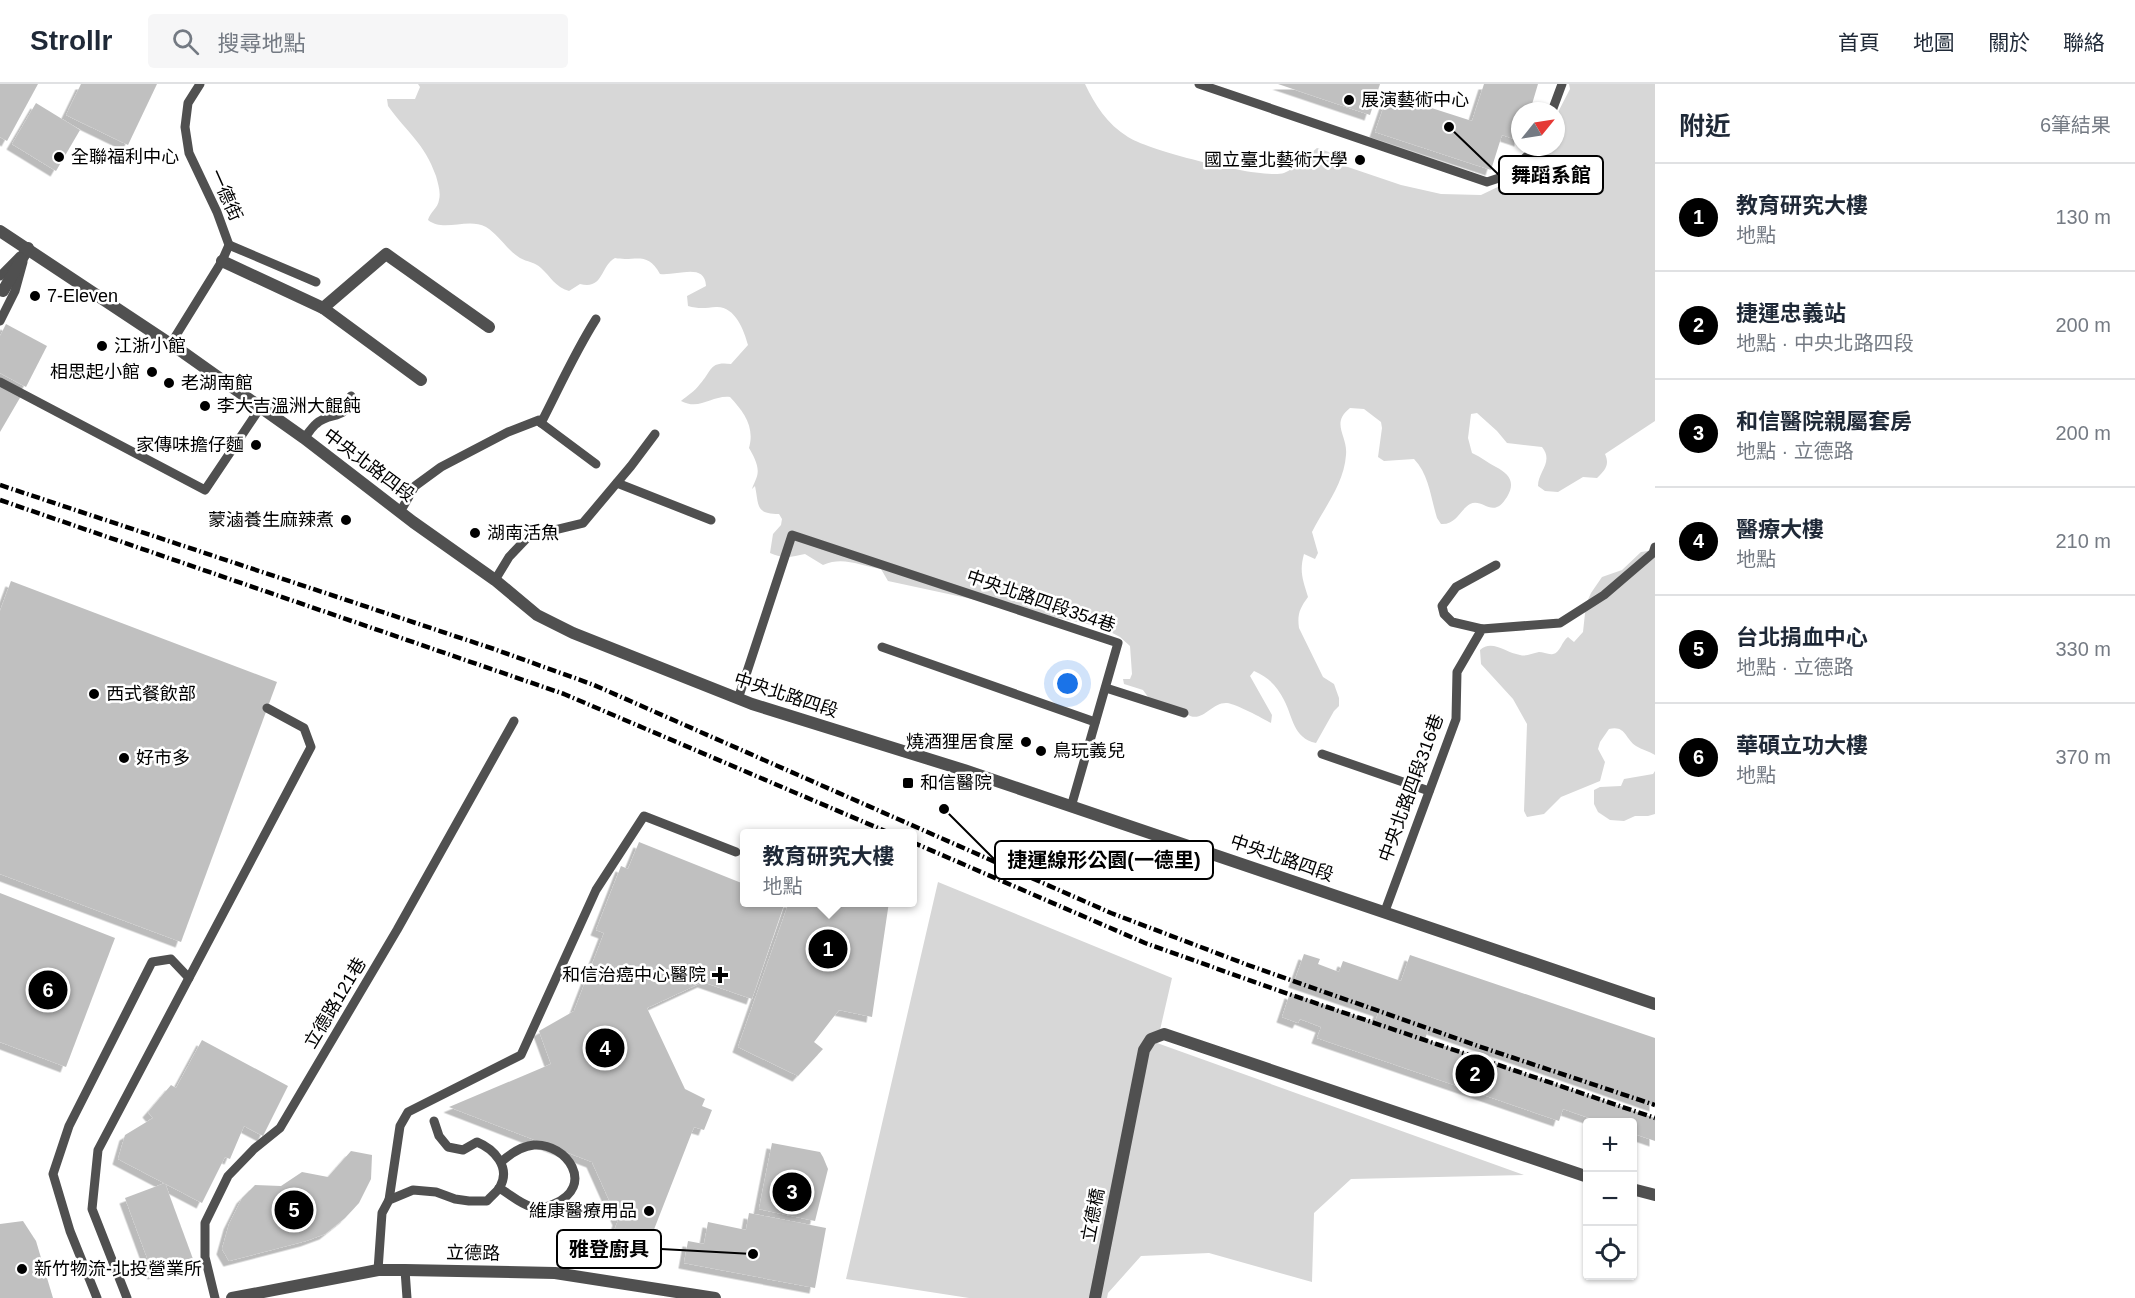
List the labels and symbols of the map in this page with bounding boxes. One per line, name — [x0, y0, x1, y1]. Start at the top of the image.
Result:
place label: 展演藝術中心 — [1361, 90, 1469, 110]
marker: 展演藝術中心 — [1342, 93, 1356, 107]
north arrow — [1511, 102, 1565, 156]
place label: 全聯福利中心 — [71, 147, 179, 167]
marker: 全聯福利中心 — [52, 150, 66, 164]
place label: 國立臺北藝術大學 — [1204, 150, 1348, 170]
marker: 國立臺北藝術大學 — [1353, 153, 1367, 167]
callout: 舞蹈系館 — [1499, 156, 1603, 194]
text: 舞蹈系館 — [1511, 164, 1591, 186]
street label: 一德街 — [206, 166, 246, 224]
place label: 7-Eleven — [47, 286, 118, 306]
marker: 7-Eleven — [28, 289, 42, 303]
place label: 江浙小館 — [114, 336, 186, 356]
marker: 江浙小館 — [95, 339, 109, 353]
place label: 相思起小館 — [50, 362, 140, 382]
marker: 相思起小館 — [145, 365, 159, 379]
place label: 老湖南館 — [181, 373, 253, 393]
marker: 老湖南館 — [162, 376, 176, 390]
place label: 李大吉溫洲大餛飩 — [217, 396, 361, 416]
marker: 李大吉溫洲大餛飩 — [198, 399, 212, 413]
street label: 中央北路四段 — [320, 425, 418, 505]
place label: 家傳味擔仔麵 — [136, 435, 244, 455]
marker: 家傳味擔仔麵 — [249, 438, 263, 452]
place label: 蒙滷養生麻辣煮 — [208, 510, 334, 530]
marker: 蒙滷養生麻辣煮 — [339, 513, 353, 527]
place label: 湖南活魚 — [487, 523, 559, 543]
marker: 湖南活魚 — [468, 526, 482, 540]
street label: 中央北路四段354巷 — [964, 566, 1118, 636]
street label: 中央北路四段 — [732, 669, 840, 721]
your location — [1053, 669, 1082, 698]
place label: 西式餐飲部 — [106, 684, 196, 704]
marker: 西式餐飲部 — [87, 687, 101, 701]
street label: 中央北路四段316巷 — [1375, 711, 1447, 865]
place label: 燒酒狸居食屋 — [906, 732, 1014, 752]
marker: 燒酒狸居食屋 — [1019, 735, 1033, 749]
place label: 鳥玩義兒 — [1053, 741, 1125, 761]
marker: 鳥玩義兒 — [1034, 744, 1048, 758]
place label: 好市多 — [136, 748, 190, 768]
marker: 好市多 — [117, 751, 131, 765]
place label: 和信醫院 — [920, 773, 992, 793]
marker: 和信醫院 — [901, 776, 915, 790]
street label: 中央北路四段 — [1228, 831, 1336, 885]
callout: 捷運線形公園(一德里) — [995, 841, 1213, 879]
text: 捷運線形公園(一德里) — [1007, 849, 1201, 871]
pin: 1 — [808, 926, 848, 972]
street label: 立德路121巷 — [300, 954, 370, 1052]
place label: 和信治癌中心醫院 — [562, 965, 706, 985]
marker: 和信治癌中心醫院 — [711, 966, 729, 984]
pin: 6 — [28, 968, 68, 1012]
pin: 4 — [586, 1026, 624, 1070]
pin: 2 — [1456, 1052, 1494, 1096]
pin: 3 — [772, 1170, 812, 1214]
street label: 立德橋 — [1078, 1187, 1108, 1243]
pin: 5 — [274, 1188, 314, 1232]
place label: 維康醫療用品 — [529, 1201, 637, 1221]
marker: 維康醫療用品 — [642, 1204, 656, 1218]
callout: 雅登廚具 — [557, 1230, 661, 1268]
text: 雅登廚具 — [569, 1238, 649, 1260]
street label: 立德路 — [446, 1243, 500, 1263]
place label: 新竹物流-北投營業所 — [34, 1259, 202, 1279]
marker: 新竹物流-北投營業所 — [15, 1262, 29, 1276]

